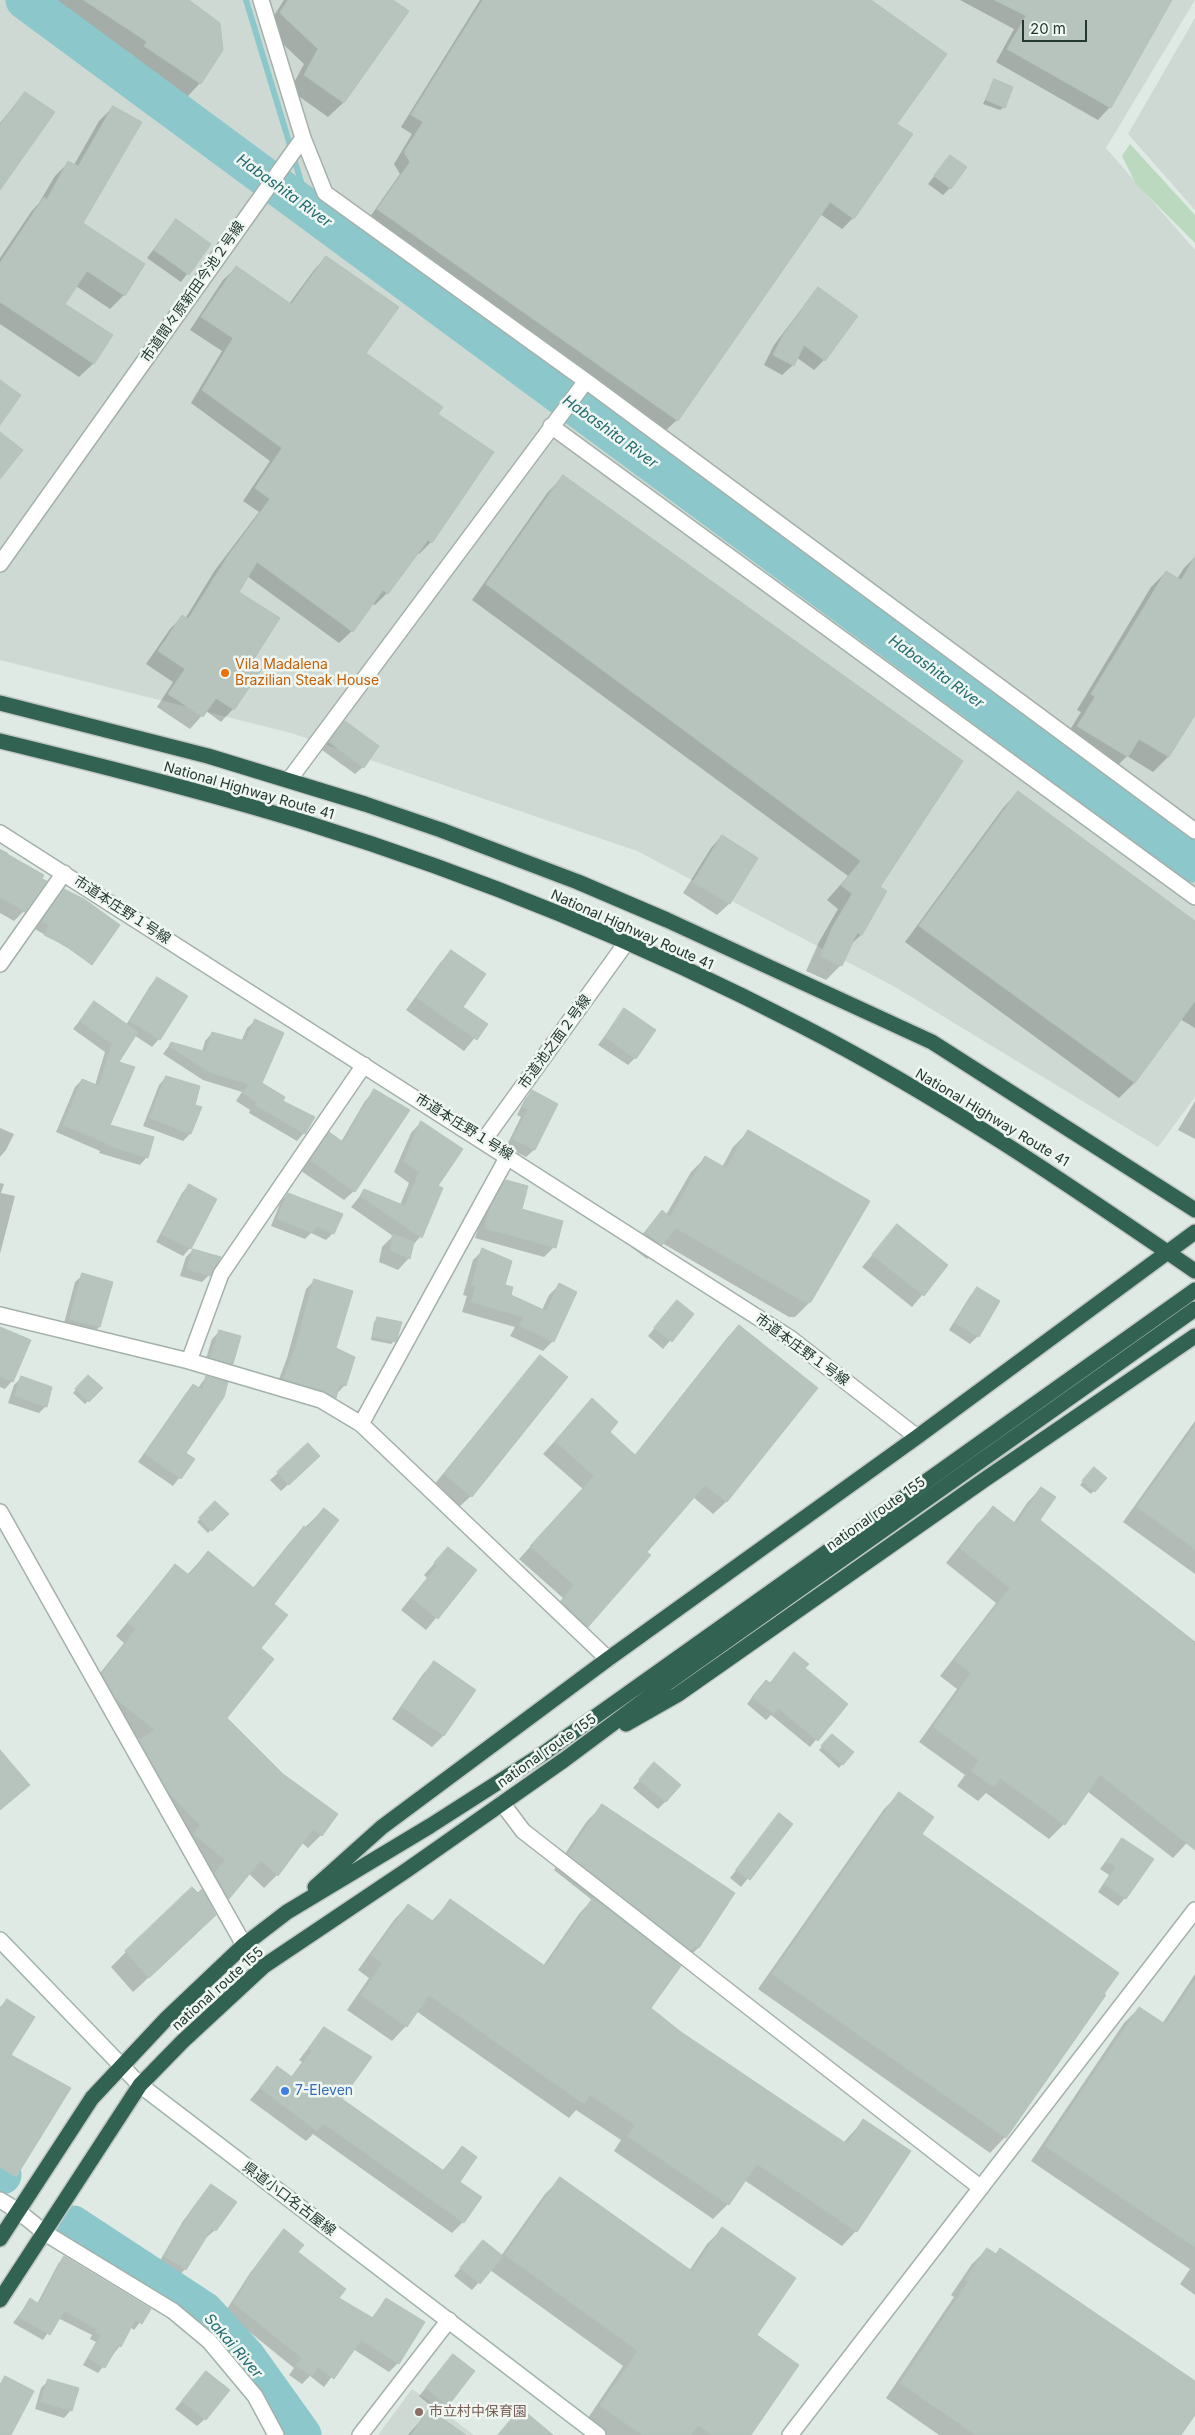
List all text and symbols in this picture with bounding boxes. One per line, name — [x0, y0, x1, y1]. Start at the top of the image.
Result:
scale bar — [1025, 10, 1090, 42]
text: 20 m — [1030, 19, 1066, 38]
water label: Habashita River — [233, 150, 335, 232]
street label: 市道間々原新田今池２号線 — [138, 218, 248, 366]
water label: Habashita River — [559, 391, 661, 473]
water label: Habashita River — [885, 631, 987, 713]
place label: Vila Madalena Brazilian Steak House — [235, 657, 379, 690]
marker: Vila Madalena Brazilian Steak House — [219, 667, 231, 679]
street label: National Highway Route 41 — [162, 759, 336, 823]
street label: 市道本庄野１号線 — [70, 872, 174, 948]
street label: National Highway Route 41 — [548, 886, 716, 974]
street label: 市道池之面２号線 — [515, 992, 595, 1092]
street label: National Highway Route 41 — [912, 1065, 1072, 1171]
street label: 市道本庄野１号線 — [412, 1090, 516, 1164]
street label: 市道本庄野１号線 — [752, 1310, 852, 1390]
street label: national route 155 — [823, 1474, 929, 1554]
street label: national route 155 — [494, 1711, 600, 1791]
street label: national route 155 — [169, 1944, 267, 2034]
place label: 7-Eleven — [295, 2083, 353, 2099]
marker: 7-Eleven — [279, 2085, 291, 2097]
street label: 県道小口名古屋線 — [239, 2159, 339, 2239]
water label: Sakai River — [200, 2310, 266, 2382]
place label: 市立村中保育園 — [429, 2404, 527, 2420]
marker: 市立村中保育園 — [413, 2406, 425, 2418]

